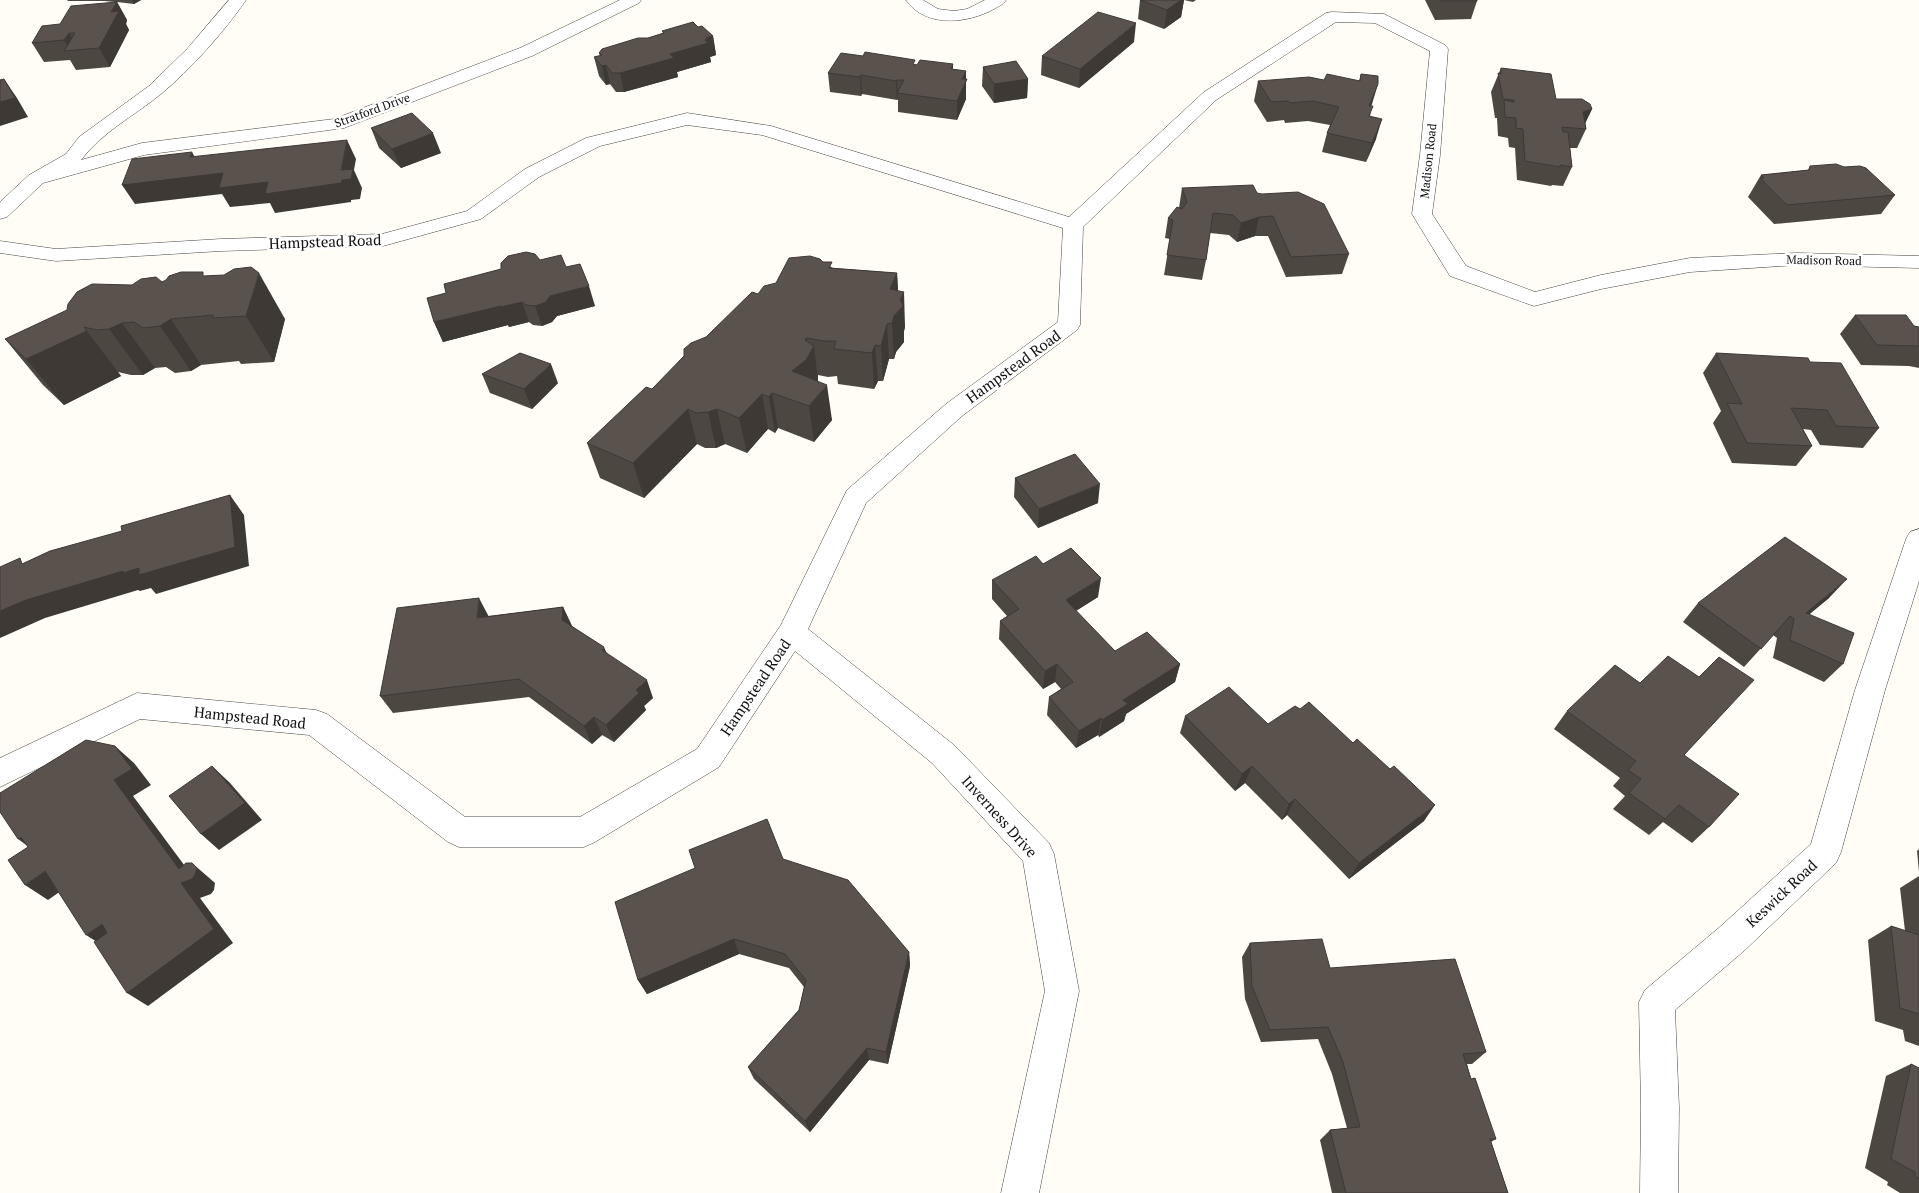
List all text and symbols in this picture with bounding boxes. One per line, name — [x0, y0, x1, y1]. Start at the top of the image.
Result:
street label: Stratford Drive — [332, 89, 412, 131]
street label: Madison Road — [1417, 122, 1439, 199]
street label: Hampstead Road — [268, 229, 382, 253]
street label: Madison Road — [1786, 252, 1862, 268]
street label: Hampstead Road — [962, 325, 1064, 407]
street label: Hampstead Road — [715, 635, 795, 739]
street label: Hampstead Road — [193, 701, 307, 733]
street label: Inverness Drive — [958, 771, 1042, 861]
street label: Keswick Road — [1741, 855, 1821, 931]

